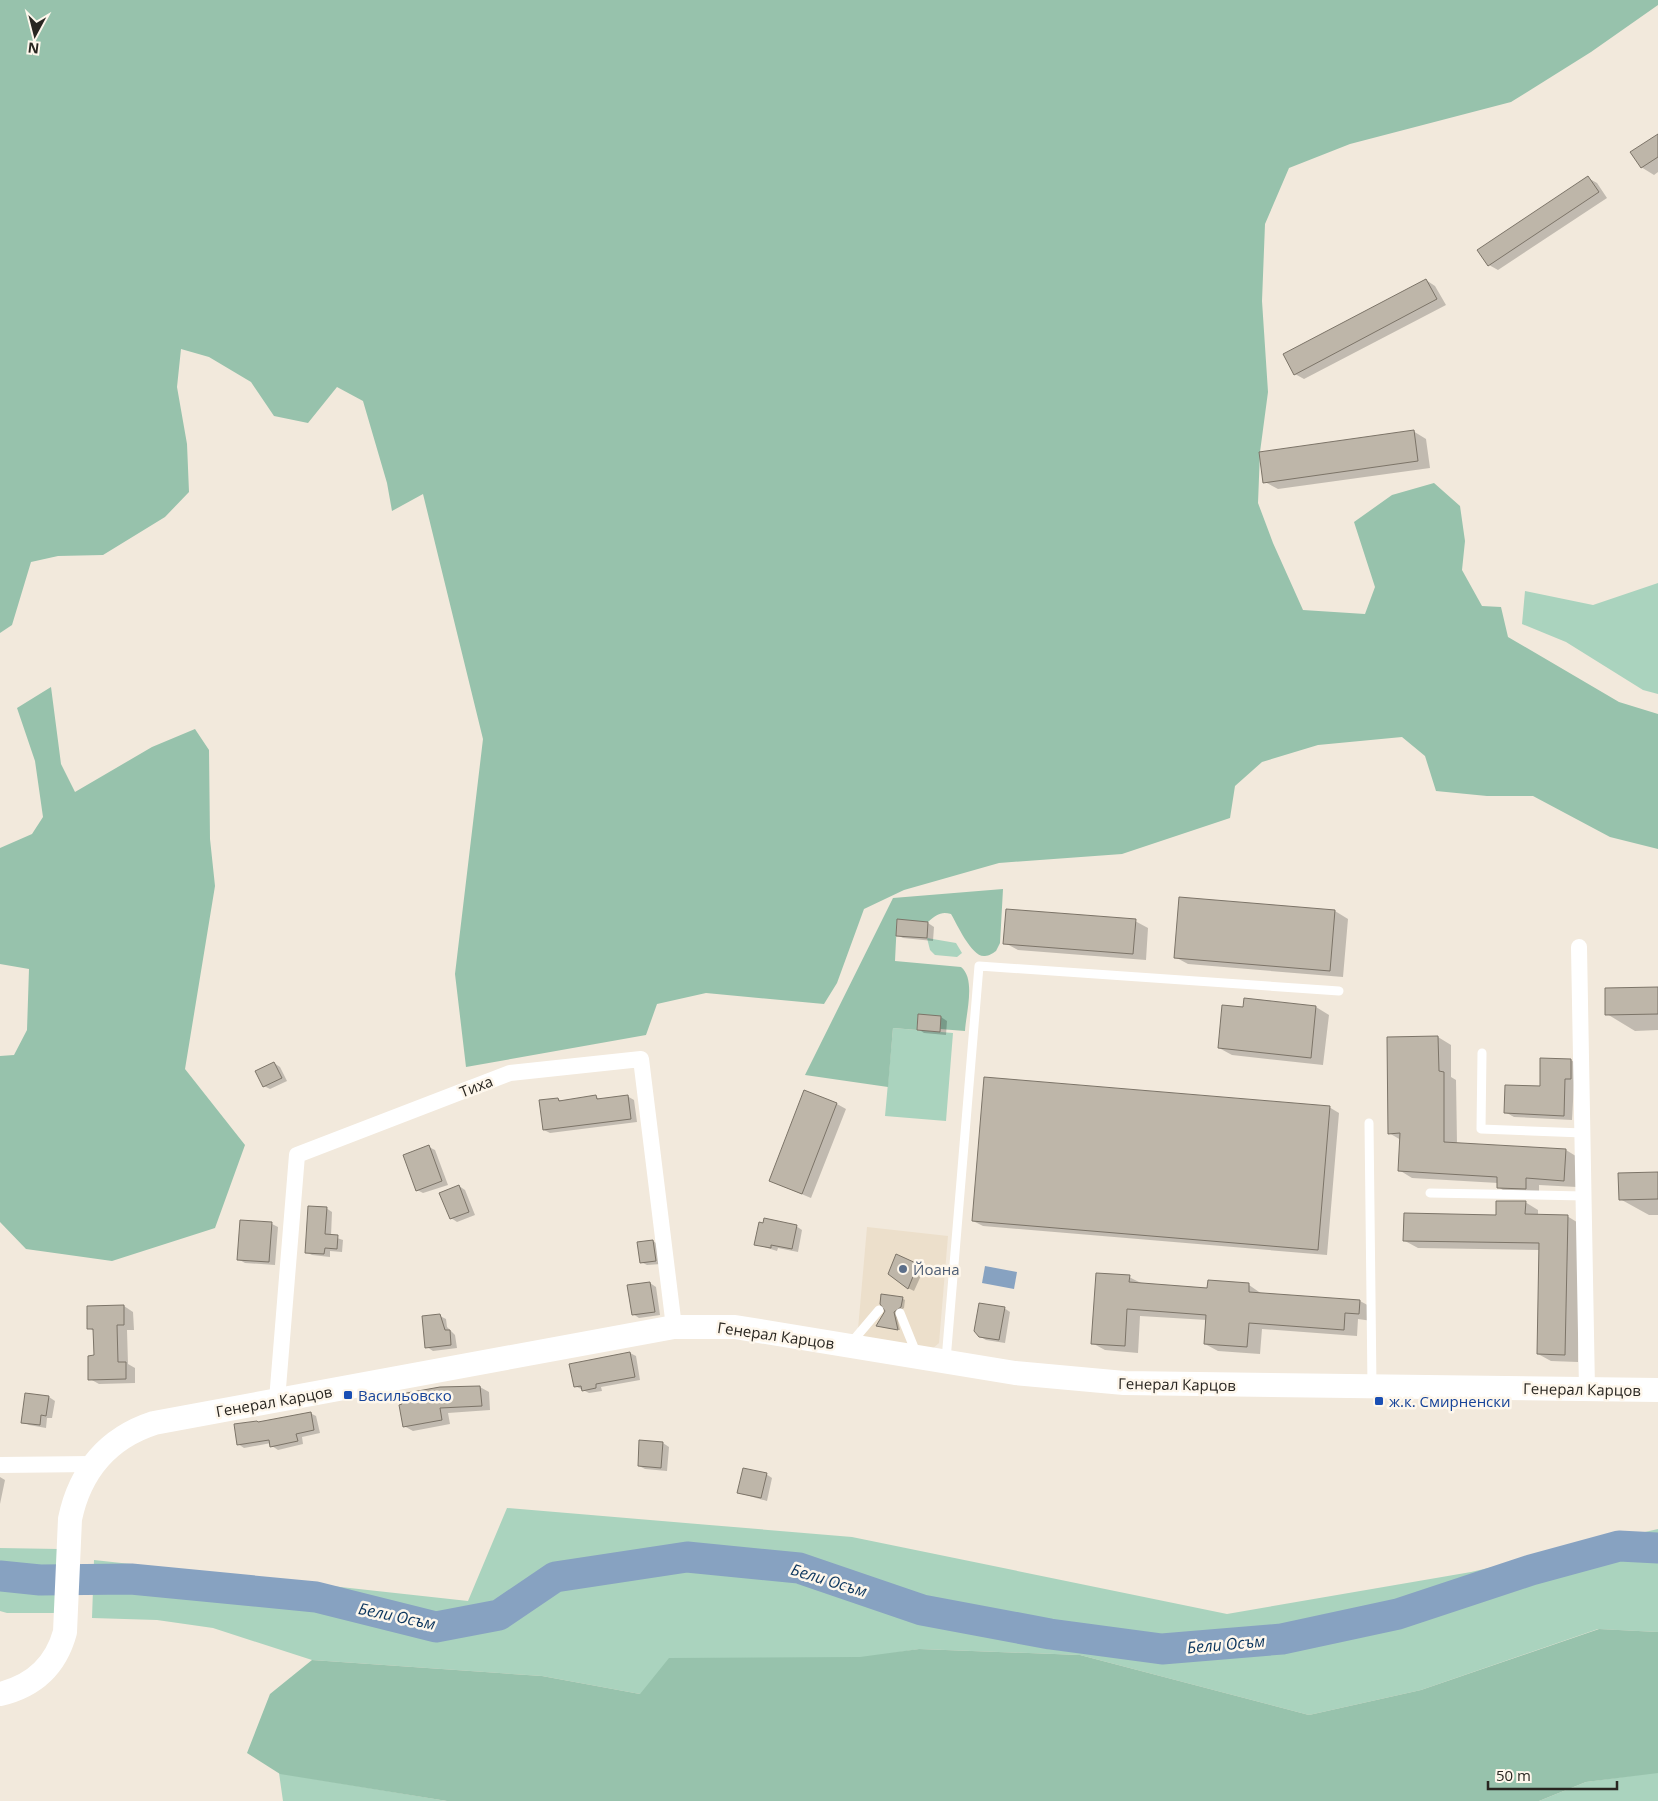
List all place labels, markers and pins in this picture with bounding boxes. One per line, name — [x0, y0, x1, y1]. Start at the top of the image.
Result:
place label: Йоана — [913, 1259, 960, 1279]
marker: Йоана — [897, 1263, 909, 1275]
place label: Васильовско — [358, 1385, 452, 1405]
marker: Васильовско — [342, 1389, 354, 1401]
place label: ж.к. Смирненски — [1389, 1391, 1511, 1411]
marker: ж.к. Смирненски — [1373, 1395, 1385, 1407]

